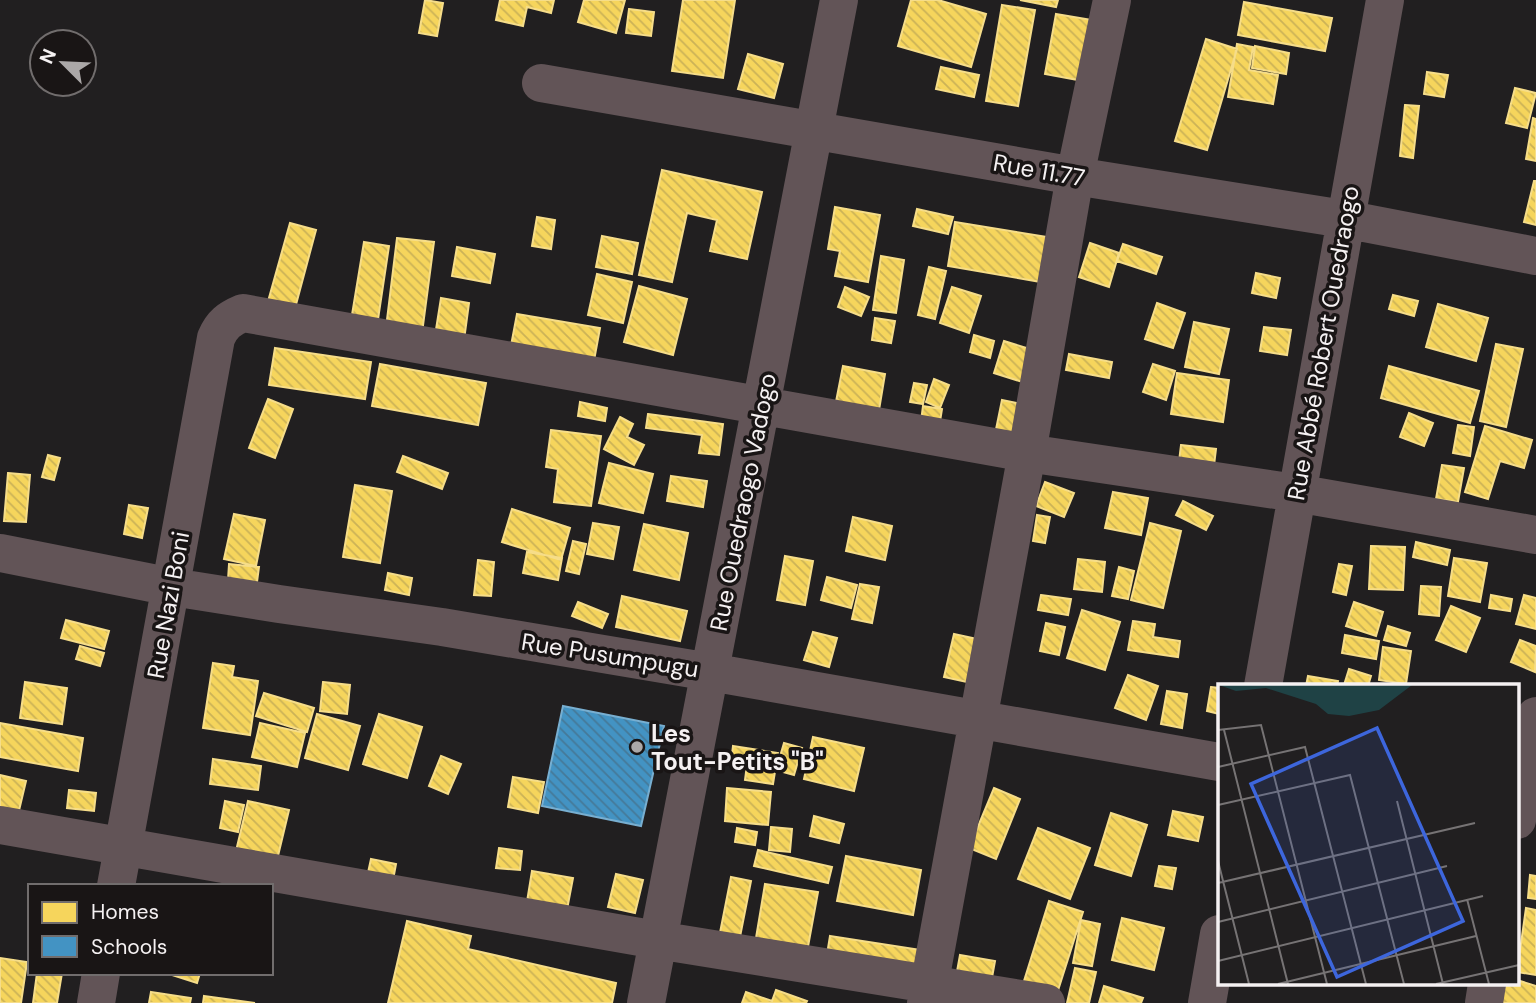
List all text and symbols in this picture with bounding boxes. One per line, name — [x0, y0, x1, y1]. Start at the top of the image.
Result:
north arrow — [28, 28, 98, 98]
text: N — [34, 45, 62, 68]
street label: Rue 11.77 — [991, 147, 1087, 193]
street label: Rue Abbé Robert Ouedraogo — [1280, 183, 1366, 503]
street label: Rue Ouedraogo Vadogo — [703, 370, 783, 634]
street label: Rue Nazi Boni — [140, 529, 196, 681]
street label: Rue Pusumpugu — [519, 626, 701, 684]
inset map — [1218, 684, 1518, 986]
place label: Les Tout-Petits "B" — [651, 718, 824, 777]
marker: Les Tout-Petits "B" — [629, 739, 645, 755]
legend — [28, 884, 273, 975]
text: Homes — [91, 898, 159, 926]
text: Schools — [91, 933, 167, 961]

